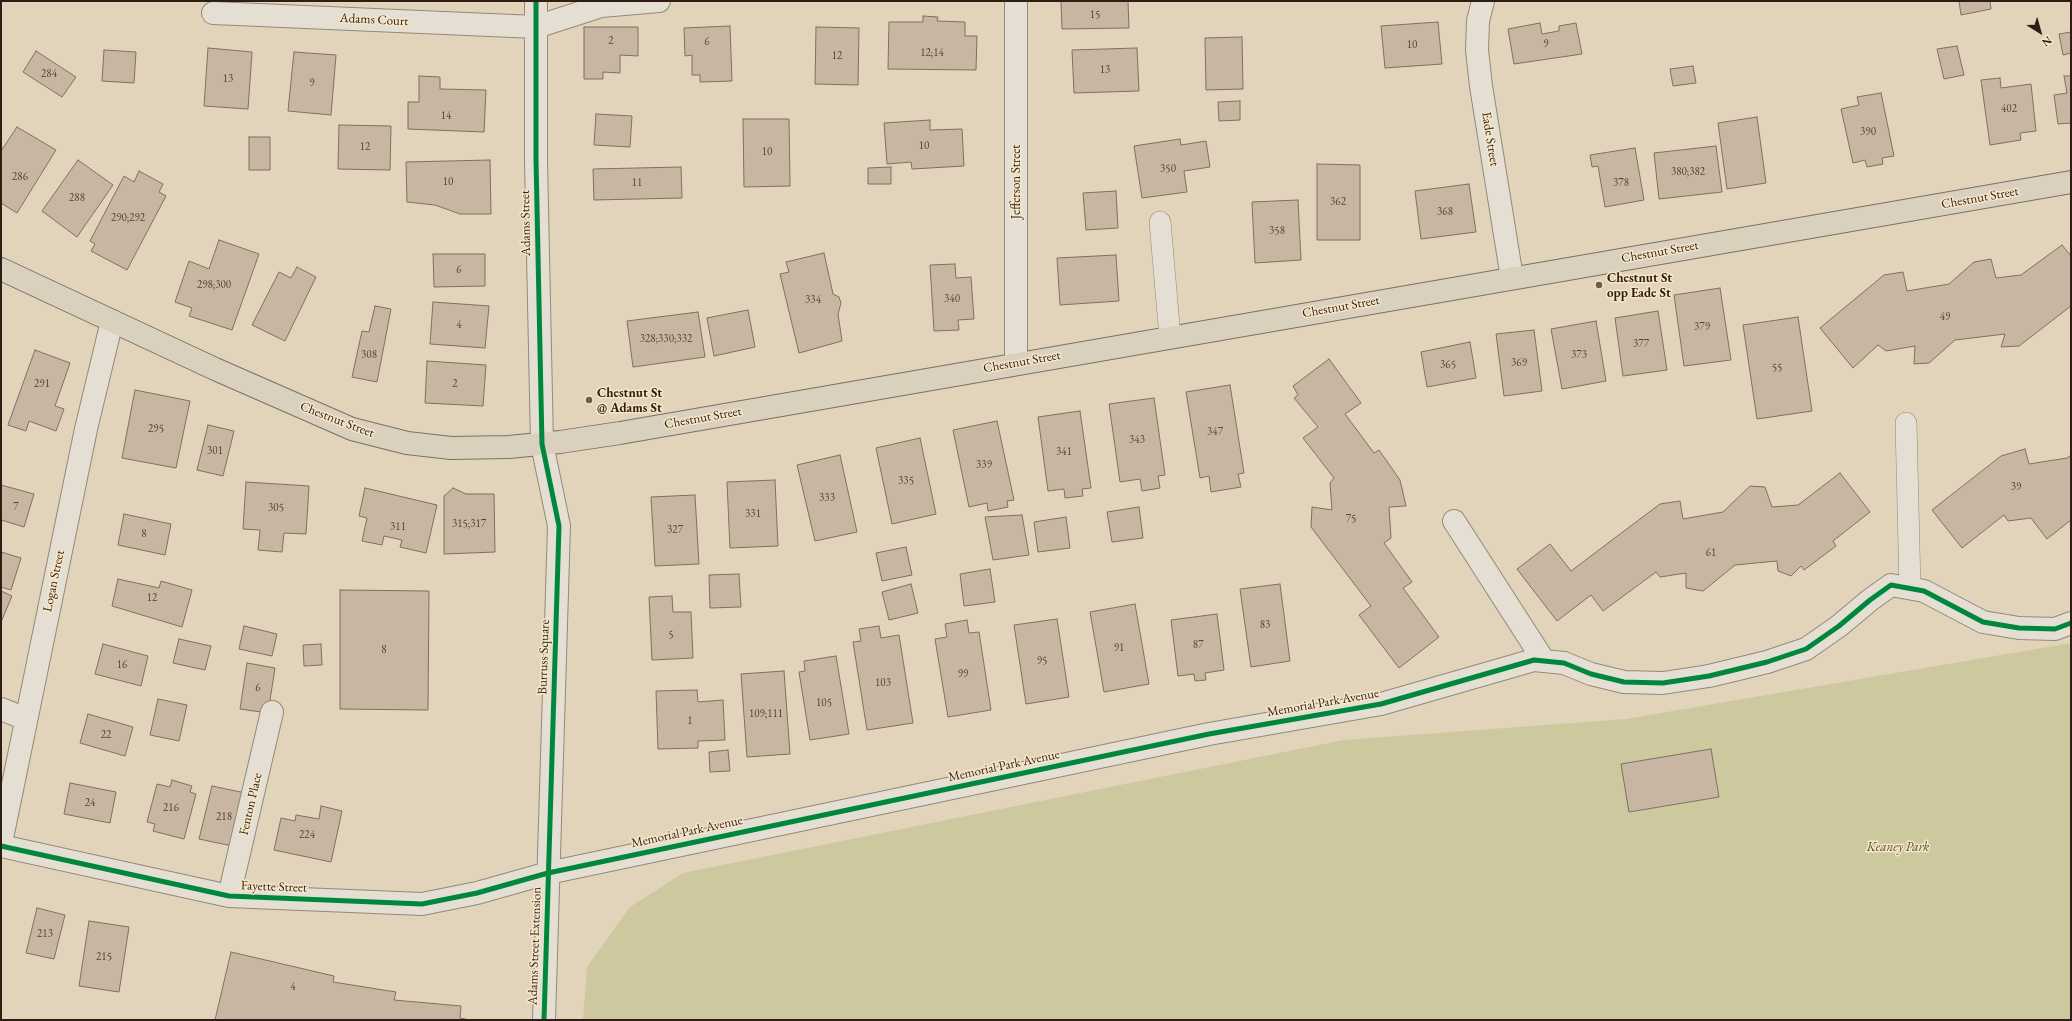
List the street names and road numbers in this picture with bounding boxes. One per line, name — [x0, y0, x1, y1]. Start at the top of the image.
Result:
street label: Adams Court — [339, 10, 409, 30]
street label: Eade Street — [1478, 111, 1502, 167]
street label: Jefferson Street — [1008, 145, 1024, 219]
street label: Chestnut Street — [1940, 184, 2020, 212]
street label: Adams Street — [518, 190, 534, 256]
street label: Chestnut Street — [1620, 238, 1700, 266]
street label: Chestnut Street — [1301, 293, 1381, 321]
street label: Chestnut Street — [982, 348, 1062, 376]
street label: Chestnut Street — [298, 399, 376, 441]
street label: Chestnut Street — [663, 404, 743, 432]
street label: Logan Street — [40, 549, 68, 613]
street label: Burruss Square — [535, 619, 553, 695]
street label: Memorial Park Avenue — [1266, 685, 1380, 721]
street label: Memorial Park Avenue — [947, 747, 1061, 785]
street label: Fenton Place — [236, 771, 266, 837]
street label: Memorial Park Avenue — [630, 813, 744, 851]
street label: Fayette Street — [241, 878, 307, 896]
street label: Adams Street Extension — [525, 887, 545, 1005]

